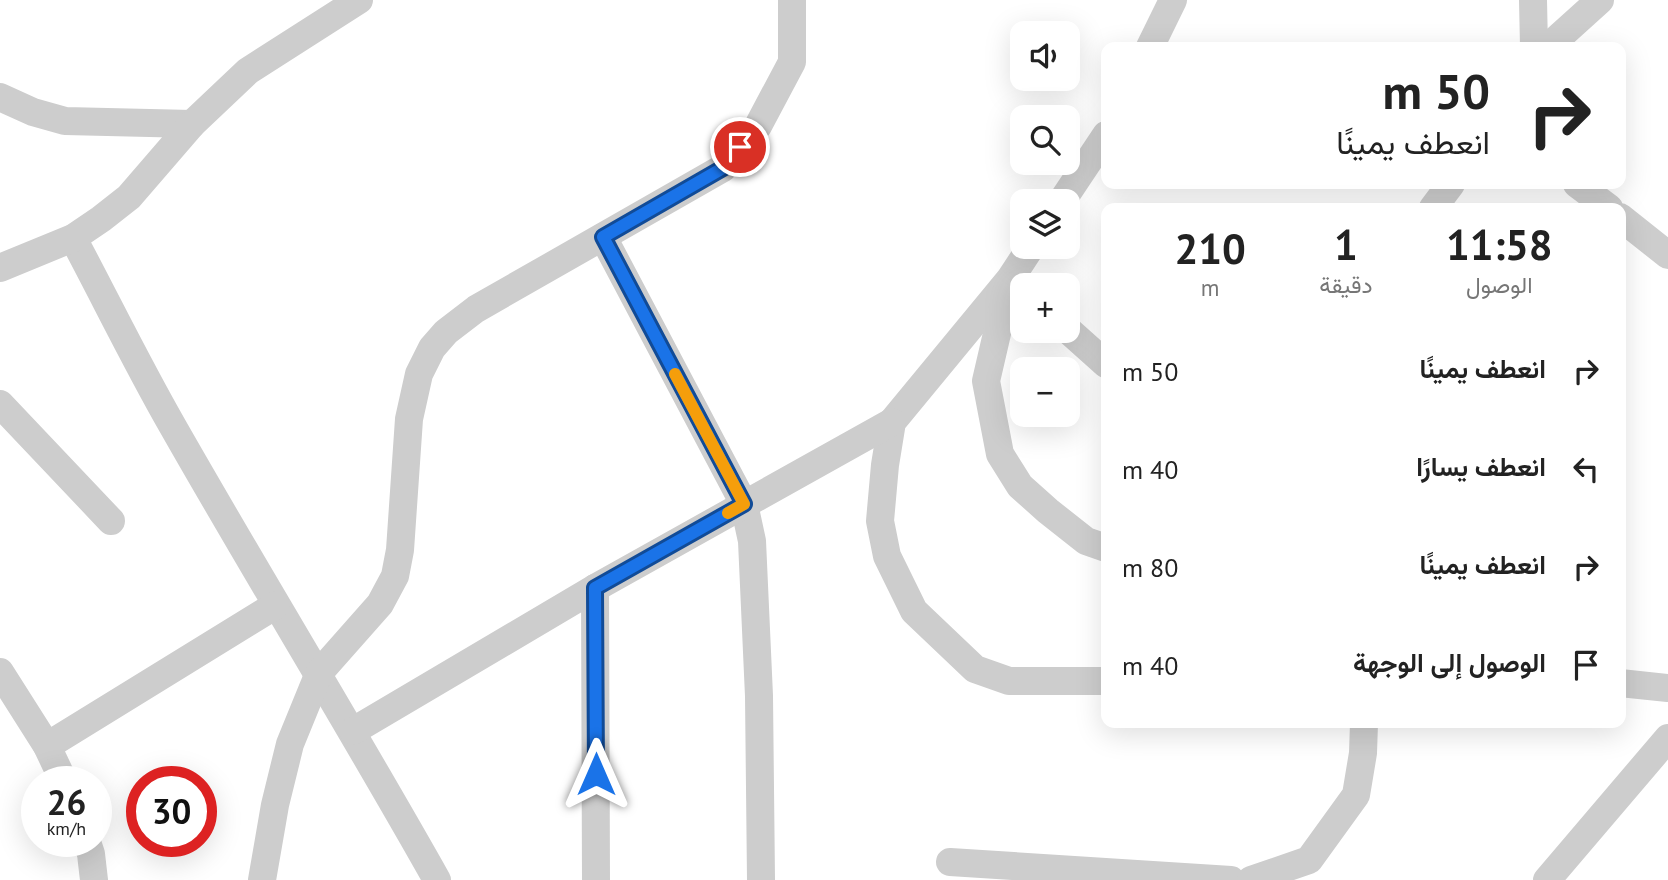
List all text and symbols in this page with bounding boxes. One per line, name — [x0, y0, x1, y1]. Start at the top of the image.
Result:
map controls — [1010, 21, 1080, 427]
button: sound — [1010, 21, 1080, 91]
text: 50 m — [1383, 59, 1490, 123]
icon: right — [1514, 70, 1605, 161]
button: search — [1010, 105, 1080, 175]
pin — [710, 117, 770, 177]
text: انعطف يمينًا — [1336, 121, 1490, 163]
icon: arrive — [721, 128, 759, 166]
button: layers — [1010, 189, 1080, 259]
text: 1 — [1334, 217, 1358, 272]
text: 11:58 — [1446, 217, 1553, 272]
text: 210 — [1174, 221, 1246, 276]
text: دقيقة — [1319, 270, 1373, 299]
text: الوصول — [1466, 270, 1532, 299]
button: + — [1010, 273, 1080, 343]
text: m — [1201, 273, 1220, 302]
text: انعطف يمينًا — [1420, 352, 1546, 385]
icon: right — [1567, 352, 1605, 390]
text: 50 m — [1122, 355, 1178, 388]
button: − — [1010, 357, 1080, 427]
text: انعطف يسارًا — [1416, 450, 1546, 483]
icon: left — [1567, 450, 1605, 488]
text: 40 m — [1122, 453, 1178, 486]
text: انعطف يمينًا — [1420, 548, 1546, 581]
icon: right — [1567, 548, 1605, 586]
text: 80 m — [1122, 551, 1178, 584]
text: الوصول إلى الوجهة — [1353, 646, 1546, 679]
icon: arrive — [1567, 646, 1605, 684]
text: 40 m — [1122, 649, 1178, 682]
position arrow — [559, 737, 633, 811]
speed limit sign: 30 — [126, 766, 217, 857]
text: 26 — [47, 779, 86, 825]
text: km/h — [47, 817, 86, 840]

